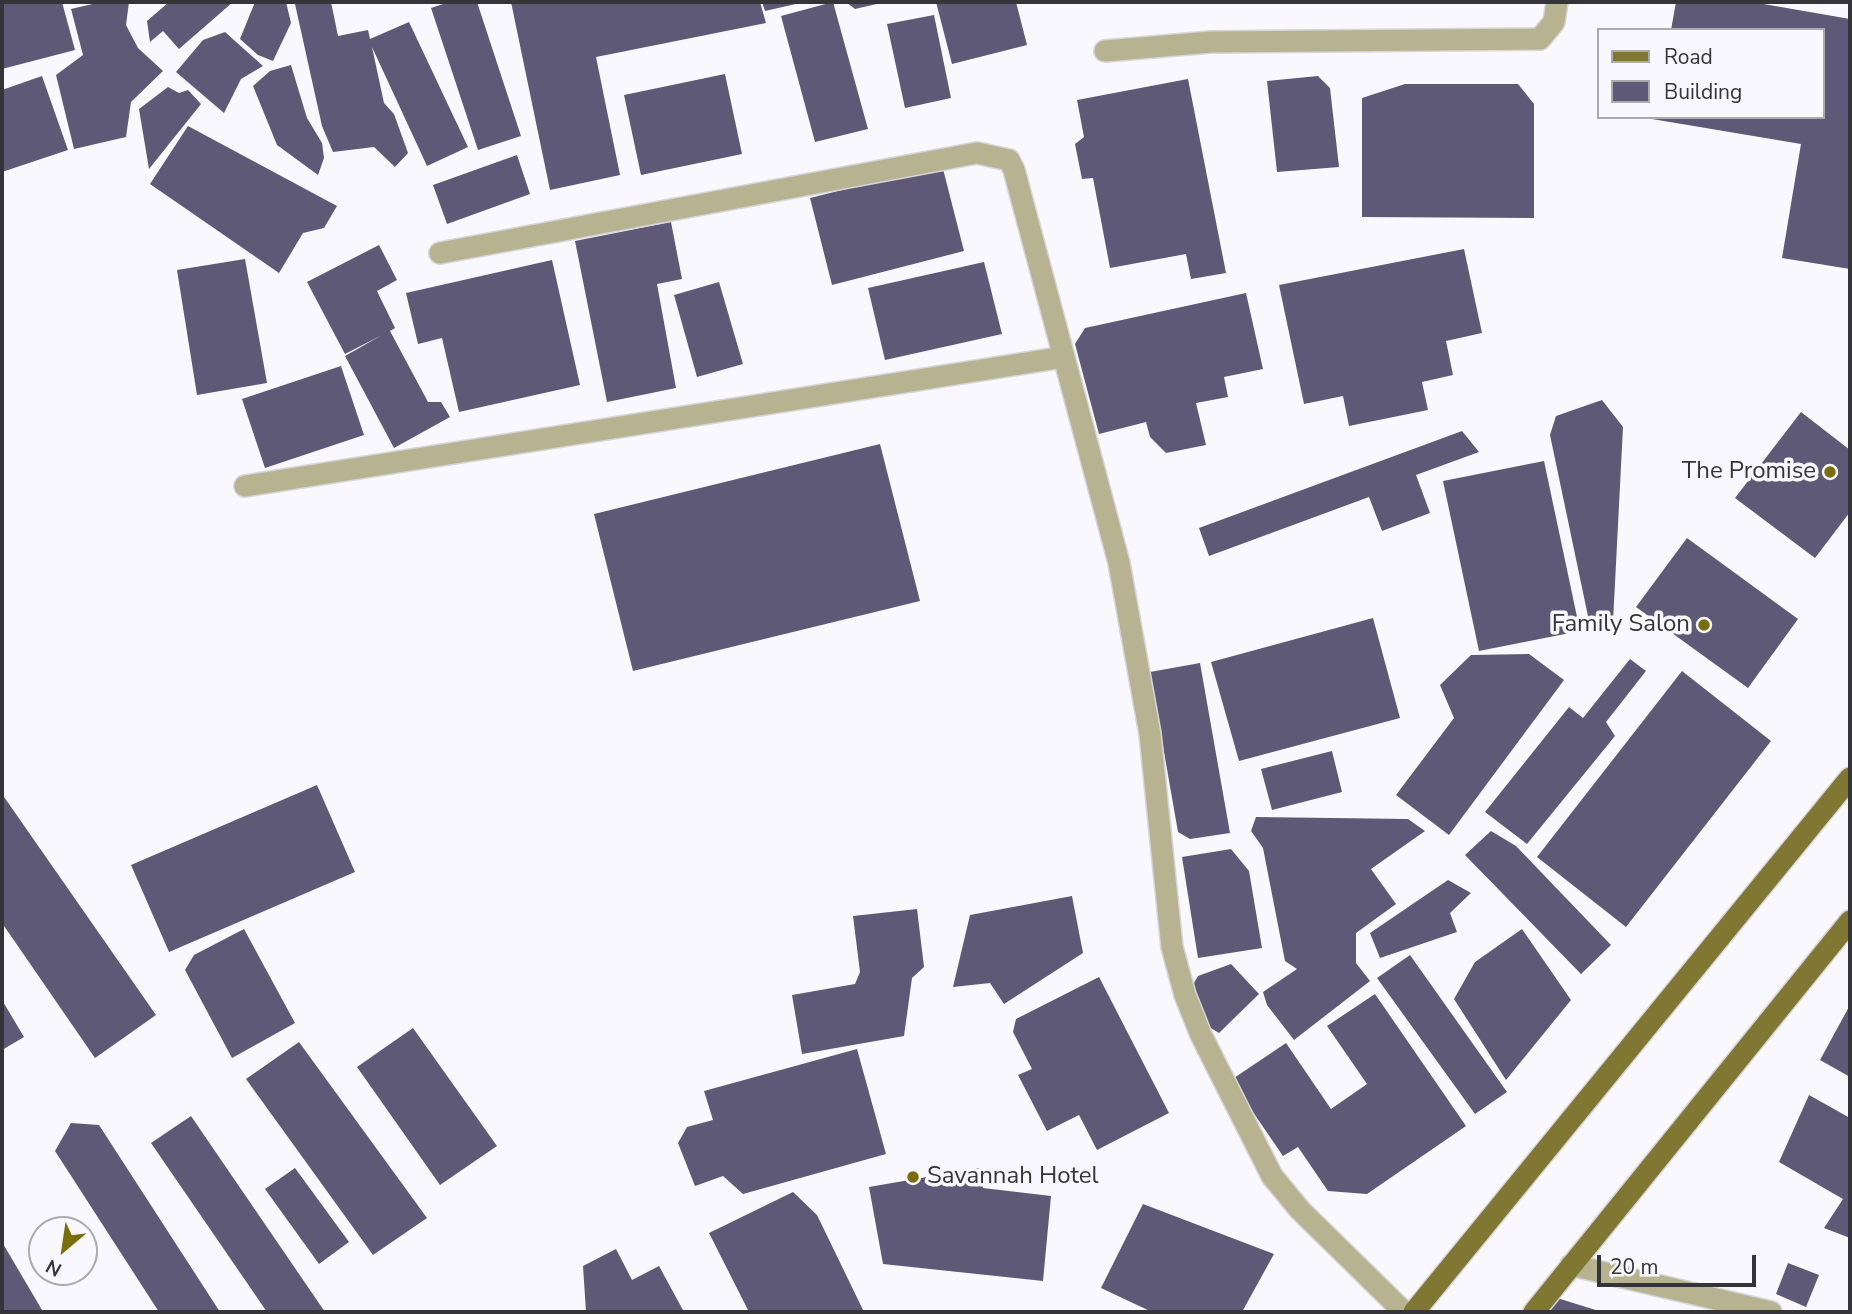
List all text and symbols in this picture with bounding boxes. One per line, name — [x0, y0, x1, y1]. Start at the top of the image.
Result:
legend — [1596, 28, 1824, 119]
text: Road — [1664, 43, 1713, 71]
text: Building — [1664, 78, 1742, 106]
place label: The Promise — [1682, 458, 1816, 486]
marker: The Promise — [1822, 464, 1838, 480]
place label: Family Salon — [1552, 611, 1690, 639]
marker: Family Salon — [1696, 617, 1712, 633]
place label: Savannah Hotel — [927, 1163, 1099, 1191]
marker: Savannah Hotel — [905, 1169, 921, 1185]
north arrow — [28, 1216, 98, 1286]
scale bar — [1600, 1240, 1759, 1284]
text: N — [41, 1253, 66, 1282]
text: 20 m — [1610, 1253, 1659, 1281]

